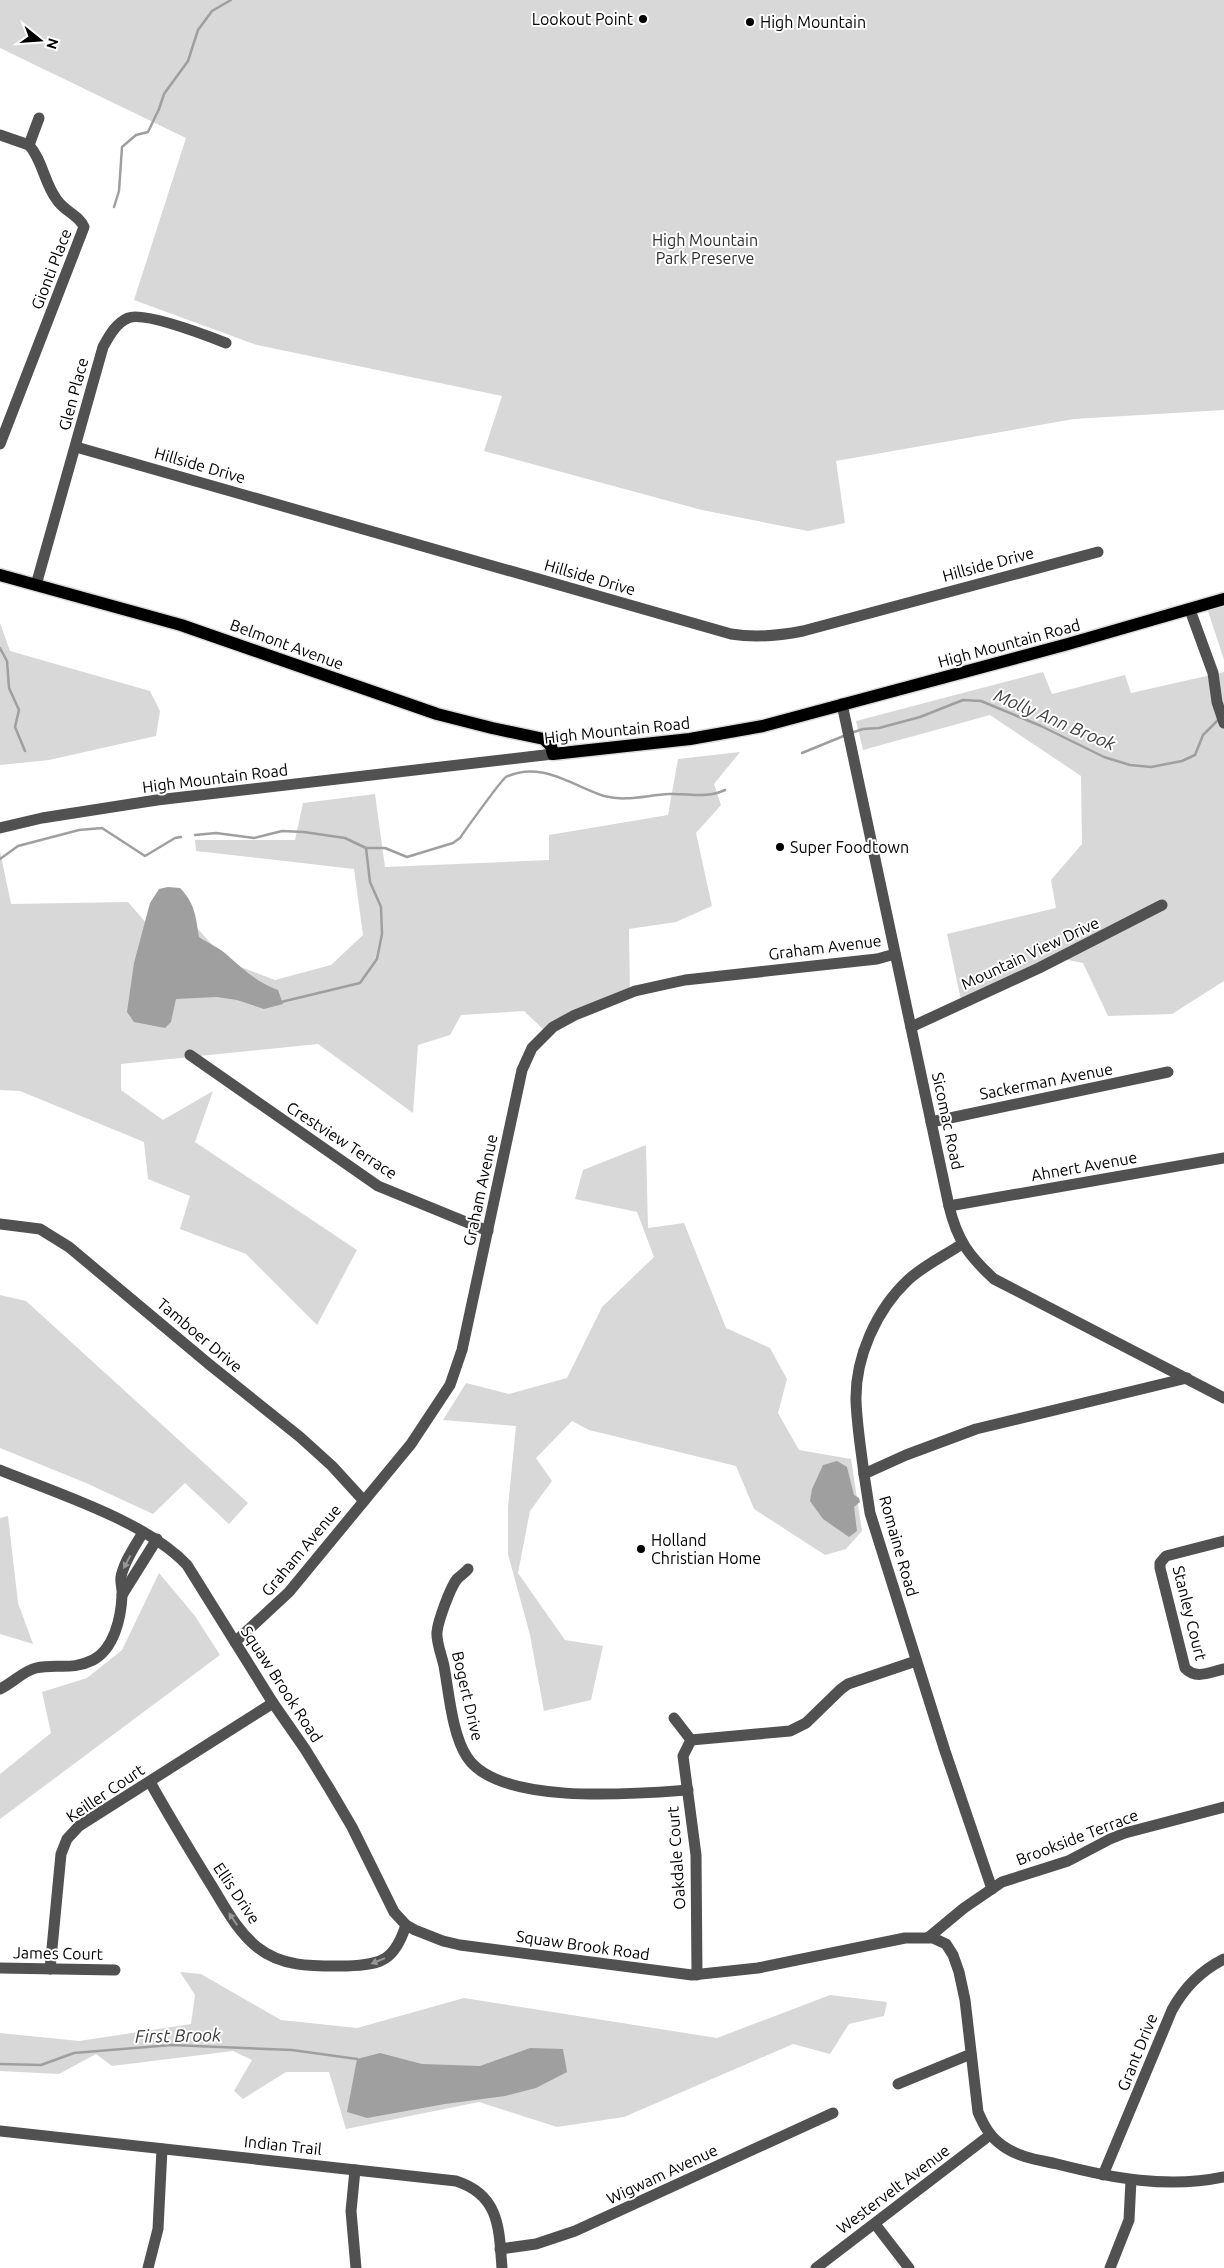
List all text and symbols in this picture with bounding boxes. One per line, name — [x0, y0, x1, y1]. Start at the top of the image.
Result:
place label: Lookout Point — [532, 10, 634, 28]
marker: Lookout Point — [637, 13, 649, 25]
place label: High Mountain — [760, 13, 866, 31]
north arrow — [15, 15, 65, 65]
marker: High Mountain — [744, 16, 756, 28]
text: N — [43, 36, 62, 51]
street label: Gionti Place — [27, 226, 75, 312]
park label: High Mountain Park Preserve — [652, 231, 758, 267]
street label: Glen Place — [55, 356, 91, 432]
street label: Hillside Drive — [152, 443, 248, 487]
street label: Hillside Drive — [940, 543, 1036, 585]
street label: Hillside Drive — [542, 555, 638, 599]
street label: Belmont Avenue — [228, 615, 346, 673]
street label: High Mountain Road — [936, 615, 1082, 671]
water label: Molly Ann Brook — [991, 684, 1119, 754]
street label: High Mountain Road — [543, 713, 691, 747]
street label: High Mountain Road — [141, 760, 289, 796]
place label: Super Foodtown — [790, 838, 909, 856]
marker: Super Foodtown — [774, 841, 786, 853]
street label: Mountain View Drive — [958, 913, 1102, 993]
street label: Graham Avenue — [768, 931, 882, 963]
street label: Sackerman Avenue — [978, 1059, 1114, 1103]
street label: Sicomac Road — [929, 1071, 967, 1171]
street label: Crestview Terrace — [283, 1098, 401, 1182]
street label: Graham Avenue — [459, 1133, 501, 1247]
street label: Ahnert Avenue — [1030, 1148, 1138, 1184]
street label: Tamboer Drive — [154, 1294, 246, 1376]
street label: Romaine Road — [876, 1494, 922, 1598]
street label: Graham Avenue — [258, 1501, 344, 1599]
place label: Holland Christian Home — [651, 1531, 761, 1567]
marker: Holland Christian Home — [635, 1543, 647, 1555]
one-way arrow — [123, 1555, 131, 1569]
street label: Stanley Court — [1170, 1564, 1211, 1663]
street label: Squaw Brook Road — [238, 1623, 326, 1745]
street label: Bogert Drive — [449, 1649, 487, 1743]
street label: Keiller Court — [63, 1760, 148, 1826]
street label: Oakdale Court — [663, 1805, 689, 1910]
street label: Brookside Terrace — [1013, 1805, 1141, 1869]
street label: Ellis Drive — [210, 1859, 264, 1927]
one-way arrow — [228, 1912, 238, 1926]
street label: Squaw Brook Road — [515, 1927, 651, 1963]
street label: James Court — [13, 1943, 104, 1963]
one-way arrow — [370, 1957, 385, 1965]
street label: Grant Drive — [1113, 2011, 1161, 2093]
water label: First Brook — [135, 2024, 222, 2046]
street label: Indian Trail — [243, 2132, 323, 2158]
street label: Wigwam Avenue — [604, 2140, 720, 2208]
street label: Westervelt Avenue — [833, 2141, 953, 2237]

